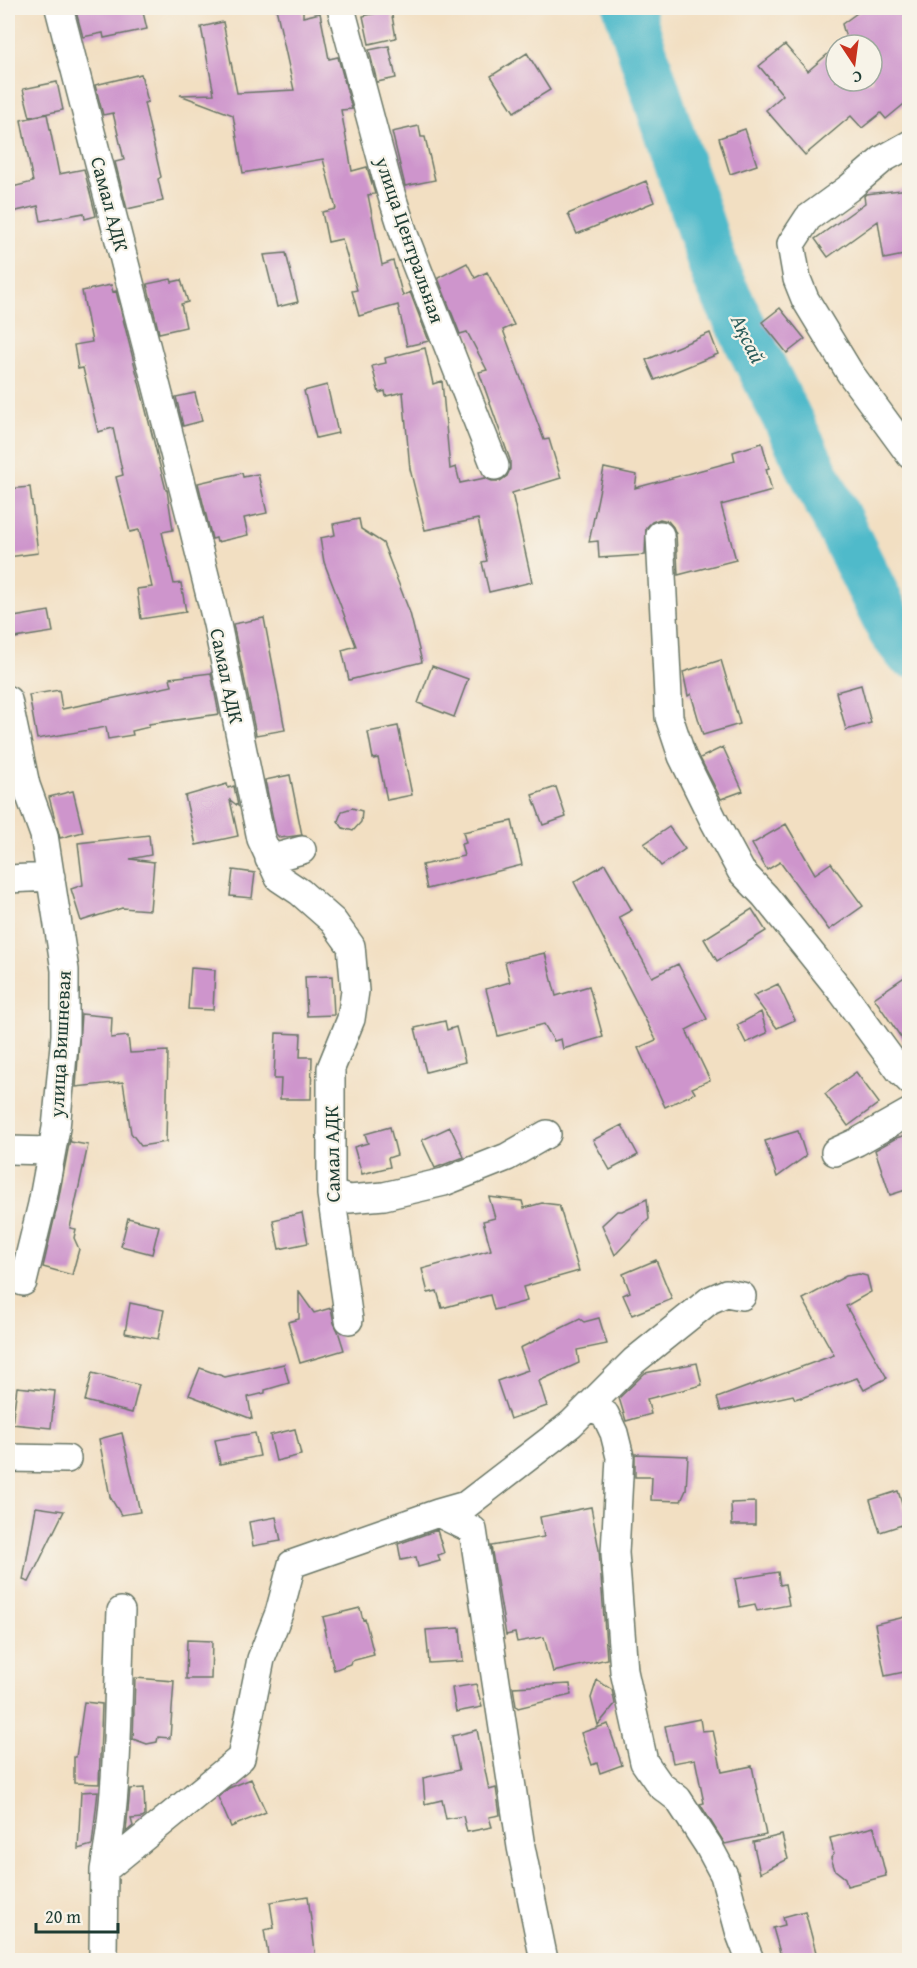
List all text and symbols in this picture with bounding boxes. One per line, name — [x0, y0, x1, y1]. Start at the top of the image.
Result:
north arrow — [824, 33, 884, 93]
text: С — [850, 65, 864, 90]
street label: улица Центральная — [368, 152, 452, 327]
street label: Самал АДК — [84, 153, 137, 255]
water label: Ақсай — [723, 308, 774, 369]
street label: Самал АДК — [203, 626, 252, 727]
street label: улица Вишневая — [41, 970, 78, 1119]
street label: Самал АДК — [316, 1105, 347, 1203]
scale bar — [36, 1896, 118, 1934]
text: 20 m — [45, 1903, 81, 1930]

